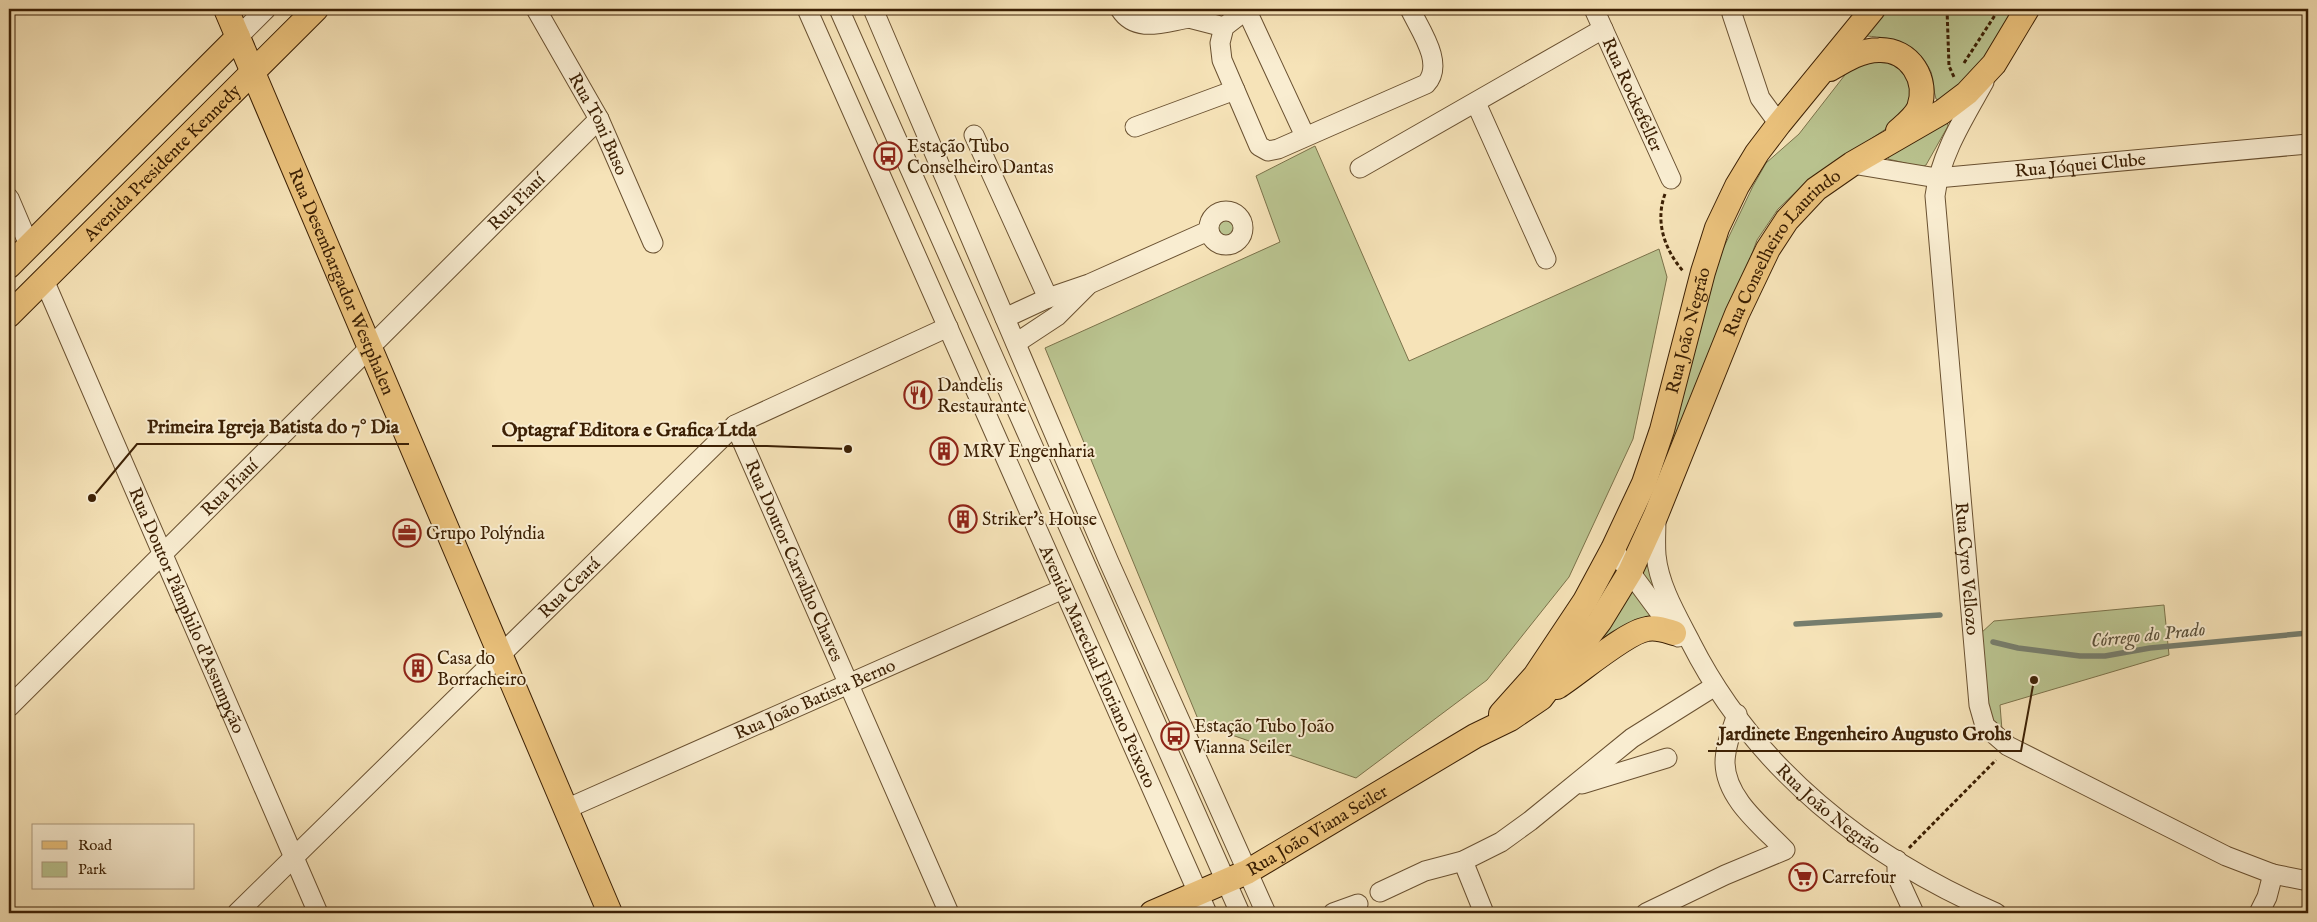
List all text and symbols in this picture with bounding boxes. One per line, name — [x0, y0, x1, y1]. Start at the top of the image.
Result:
street label: Rua Rockefeller — [1596, 35, 1667, 156]
street label: Rua Toni Buso — [562, 69, 632, 179]
street label: Avenida Presidente Kennedy — [79, 80, 247, 248]
place label: Estação Tubo Conselheiro Dantas — [907, 136, 1054, 180]
bus stop icon: Estação Tubo Conselheiro Dantas — [873, 141, 903, 171]
street label: Rua Jóquei Clube — [2014, 149, 2147, 184]
street label: Rua Desembargador Westphalen — [282, 165, 399, 399]
street label: Rua Conselheiro Laurindo — [1719, 165, 1846, 340]
street label: Rua Piauí — [484, 168, 552, 236]
street label: Rua João Negrão — [1662, 265, 1717, 397]
place label: Dandelis Restaurante — [937, 375, 1027, 419]
restaurant icon: Dandelis Restaurante — [903, 380, 933, 410]
callout: Primeira Igreja Batista do 7° Dia — [137, 410, 409, 444]
callout: Optagraf Editora e Grafica Ltda — [492, 412, 767, 446]
text: Primeira Igreja Batista do 7° Dia — [147, 416, 400, 440]
text: Optagraf Editora e Grafica Ltda — [502, 419, 757, 443]
building icon: MRV Engenharia — [929, 436, 959, 466]
place label: MRV Engenharia — [963, 441, 1095, 464]
street label: Rua Piauí — [197, 454, 265, 522]
street label: Rua Doutor Carvalho Chaves — [739, 457, 847, 666]
street label: Rua Doutor Pâmphilo d'Assumpção — [122, 484, 249, 738]
street label: Rua Cyro Vellozo — [1949, 501, 1983, 637]
building icon: Striker's House — [948, 504, 978, 534]
place label: Striker's House — [982, 509, 1097, 532]
office icon: Grupo Polýndia — [392, 518, 422, 548]
place label: Grupo Polýndia — [426, 523, 545, 546]
street label: Avenida Marechal Floriano Peixoto — [1032, 541, 1160, 792]
street label: Rua Ceará — [534, 553, 606, 624]
water label: Córrego do Prado — [2090, 618, 2207, 654]
place label: Casa do Borracheiro — [437, 648, 526, 692]
building icon: Casa do Borracheiro — [403, 653, 433, 683]
street label: Rua João Batista Berno — [731, 654, 900, 746]
place label: Estação Tubo João Vianna Seiler — [1193, 716, 1334, 760]
callout: Jardinete Engenheiro Augusto Grohs — [1708, 717, 2021, 751]
bus stop icon: Estação Tubo João Vianna Seiler — [1160, 721, 1190, 751]
text: Jardinete Engenheiro Augusto Grohs — [1716, 723, 2012, 747]
street label: Rua João Negrão — [1770, 760, 1885, 861]
street label: Rua João Viana Seiler — [1243, 780, 1393, 882]
legend — [32, 824, 195, 890]
text: Road — [78, 836, 113, 855]
text: Park — [78, 860, 108, 879]
supermarket icon: Carrefour — [1788, 862, 1818, 892]
place label: Carrefour — [1822, 867, 1897, 890]

